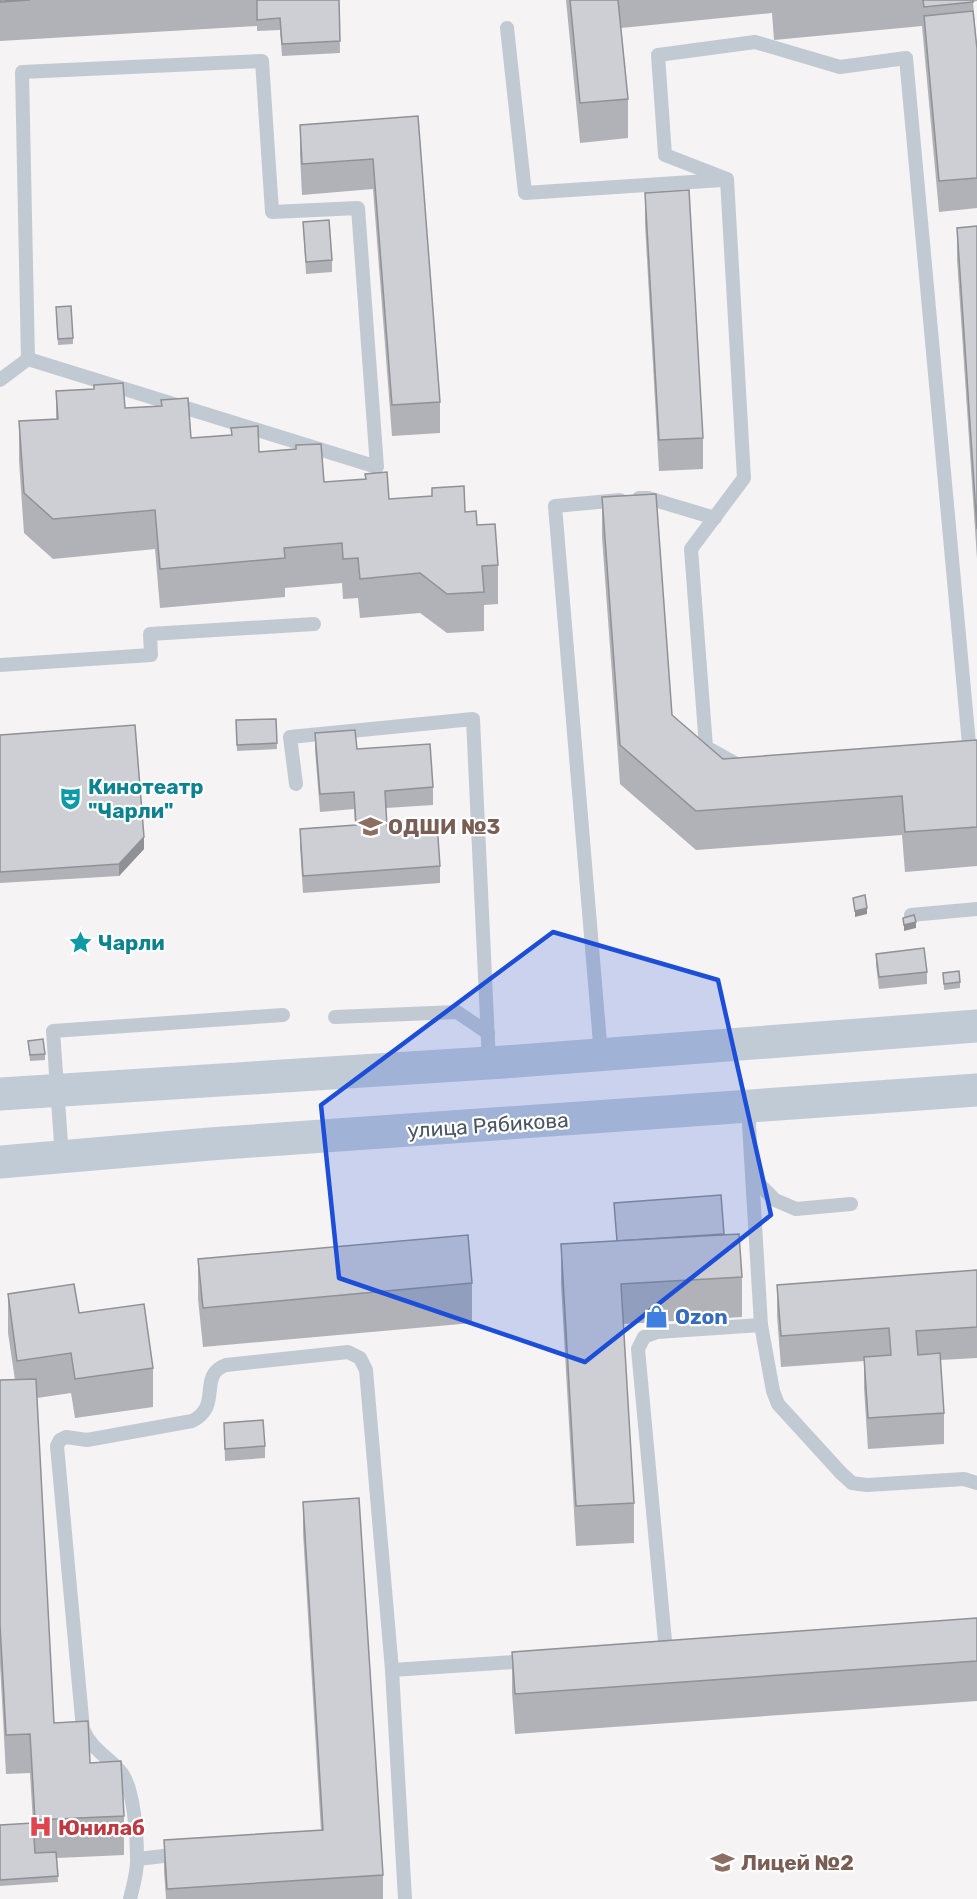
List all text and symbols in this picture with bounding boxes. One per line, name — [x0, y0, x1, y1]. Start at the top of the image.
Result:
place label: Кинотеатр "Чарли" — [88, 774, 203, 823]
theatre icon: Кинотеатр "Чарли" — [57, 785, 83, 811]
school or university icon: ОДШИ №3 — [357, 813, 383, 839]
place label: ОДШИ №3 — [388, 814, 500, 839]
place icon: Чарли — [67, 929, 93, 955]
place label: Чарли — [98, 930, 165, 955]
street label: улица Рябикова — [407, 1107, 569, 1143]
shop icon: Ozon — [644, 1303, 670, 1329]
place label: Ozon — [675, 1304, 728, 1329]
hospital icon: Юнилаб — [27, 1814, 53, 1840]
place label: Юнилаб — [58, 1815, 145, 1840]
school or university icon: Лицей №2 — [710, 1849, 736, 1875]
place label: Лицей №2 — [741, 1850, 854, 1875]

